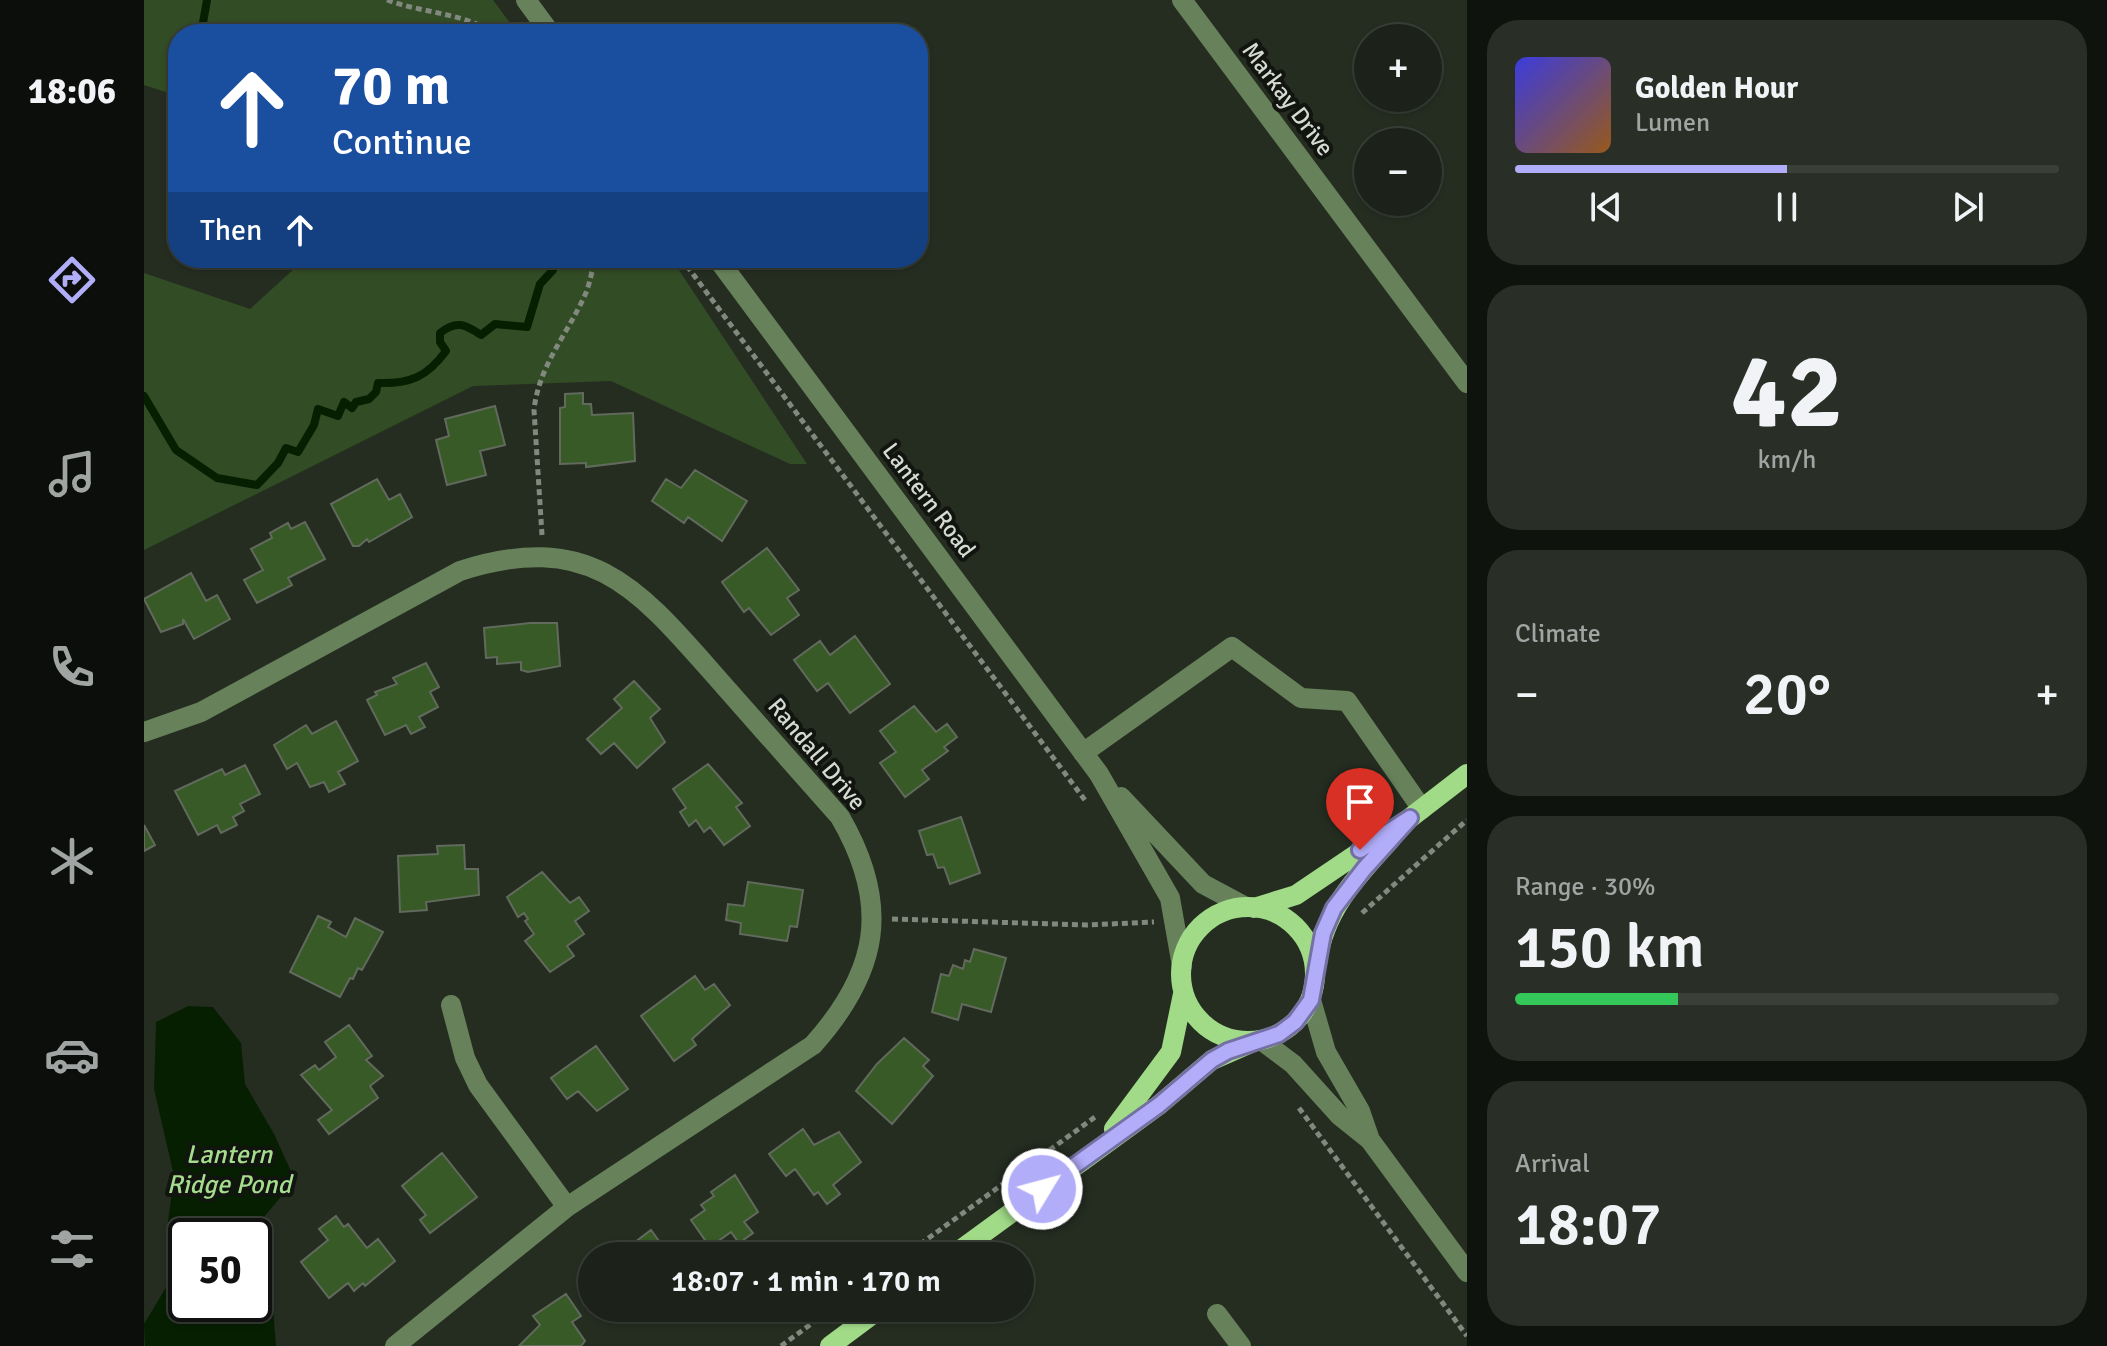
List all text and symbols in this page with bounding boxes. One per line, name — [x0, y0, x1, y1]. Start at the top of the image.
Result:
map controls — [1354, 24, 1442, 216]
button: + — [1354, 24, 1442, 112]
street label: Markay Drive — [1236, 36, 1340, 162]
text: 70 m — [332, 51, 450, 120]
icon: ahead — [200, 56, 304, 160]
text: 18:06 — [28, 69, 116, 114]
text: Golden Hour — [1635, 70, 1798, 107]
text: Lumen — [1635, 107, 1710, 139]
text: Continue — [332, 120, 472, 165]
button: − — [1354, 128, 1442, 216]
icon: previous — [1584, 185, 1628, 229]
icon: pause — [1765, 185, 1809, 229]
icon: next — [1946, 185, 1990, 229]
icon: ahead — [278, 208, 322, 252]
text: Then — [200, 212, 262, 249]
icon: directions — [44, 252, 100, 308]
text: 42 — [1731, 328, 1843, 456]
street label: Lantern Road — [876, 437, 982, 563]
text: km/h — [1758, 444, 1816, 476]
icon: music — [44, 446, 100, 502]
text: Climate — [1515, 618, 1601, 650]
icon: phone — [44, 639, 100, 695]
text: 20° — [1743, 658, 1831, 732]
text: − — [1515, 668, 1539, 722]
text: + — [2035, 668, 2059, 722]
street label: Randall Drive — [761, 692, 873, 816]
pin — [1326, 768, 1394, 850]
icon: arrive — [1338, 780, 1382, 824]
icon: climate — [44, 833, 100, 889]
text: Range · 30% — [1515, 871, 1656, 903]
text: 150 km — [1515, 911, 1704, 985]
icon: car — [44, 1027, 100, 1083]
water label: Lantern Ridge Pond — [167, 1139, 294, 1201]
position arrow — [1000, 1147, 1084, 1231]
text: Arrival — [1515, 1148, 1590, 1180]
text: 18:07 — [1515, 1188, 1662, 1262]
speed limit sign: 50 — [168, 1218, 272, 1322]
icon: filters — [44, 1221, 100, 1277]
text: 18:07 · 1 min · 170 m — [671, 1263, 941, 1300]

